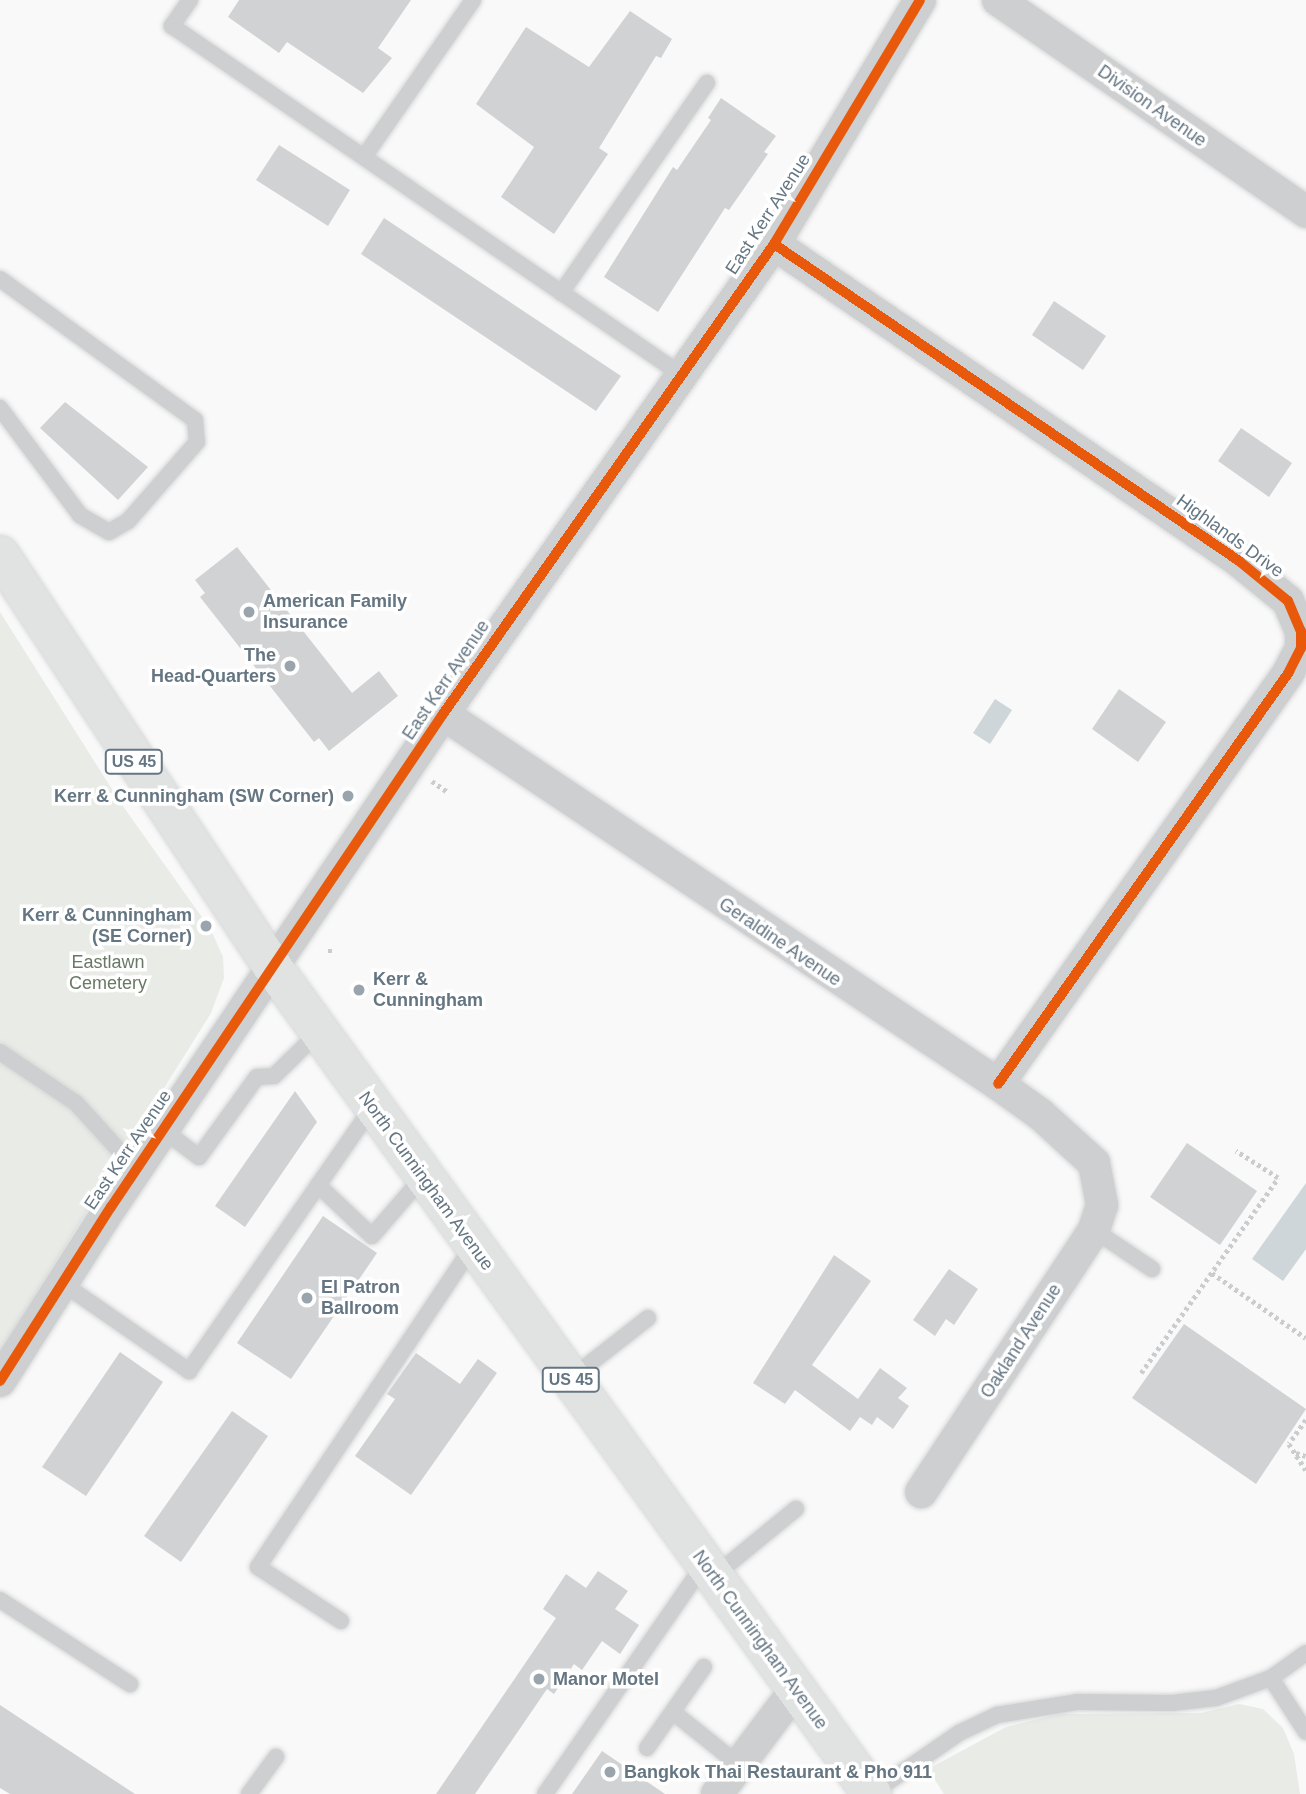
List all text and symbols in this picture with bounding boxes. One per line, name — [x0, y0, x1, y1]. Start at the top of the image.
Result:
street label: Division Avenue — [1093, 60, 1211, 152]
street label: East Kerr Avenue — [721, 149, 815, 279]
street label: Highlands Drive — [1172, 490, 1288, 582]
place label: American Family Insurance — [263, 591, 407, 634]
marker: American Family Insurance — [241, 604, 257, 620]
street label: East Kerr Avenue — [398, 616, 494, 744]
place label: The Head-Quarters — [151, 645, 276, 688]
marker: The Head-Quarters — [282, 658, 298, 674]
road number: US 45 — [104, 750, 164, 775]
place label: Kerr & Cunningham (SW Corner) — [54, 785, 334, 807]
marker: Kerr & Cunningham (SW Corner) — [340, 788, 356, 804]
street label: Geraldine Avenue — [714, 893, 846, 991]
place label: Kerr & Cunningham (SE Corner) — [22, 905, 192, 948]
marker: Kerr & Cunningham (SE Corner) — [198, 918, 214, 934]
park label: Eastlawn Cemetery — [69, 952, 147, 995]
place label: Kerr & Cunningham — [373, 969, 483, 1012]
marker: Kerr & Cunningham — [351, 982, 367, 998]
street label: East Kerr Avenue — [80, 1086, 176, 1214]
street label: North Cunningham Avenue — [354, 1087, 498, 1275]
place label: El Patron Ballroom — [321, 1277, 400, 1320]
street label: Oakland Avenue — [976, 1279, 1066, 1403]
marker: El Patron Ballroom — [299, 1290, 315, 1306]
road number: US 45 — [541, 1368, 601, 1392]
street label: North Cunningham Avenue — [688, 1546, 832, 1734]
place label: Manor Motel — [553, 1668, 659, 1690]
marker: Manor Motel — [531, 1671, 547, 1687]
place label: Bangkok Thai Restaurant & Pho 911 — [624, 1761, 932, 1783]
marker: Bangkok Thai Restaurant & Pho 911 — [602, 1764, 618, 1780]

